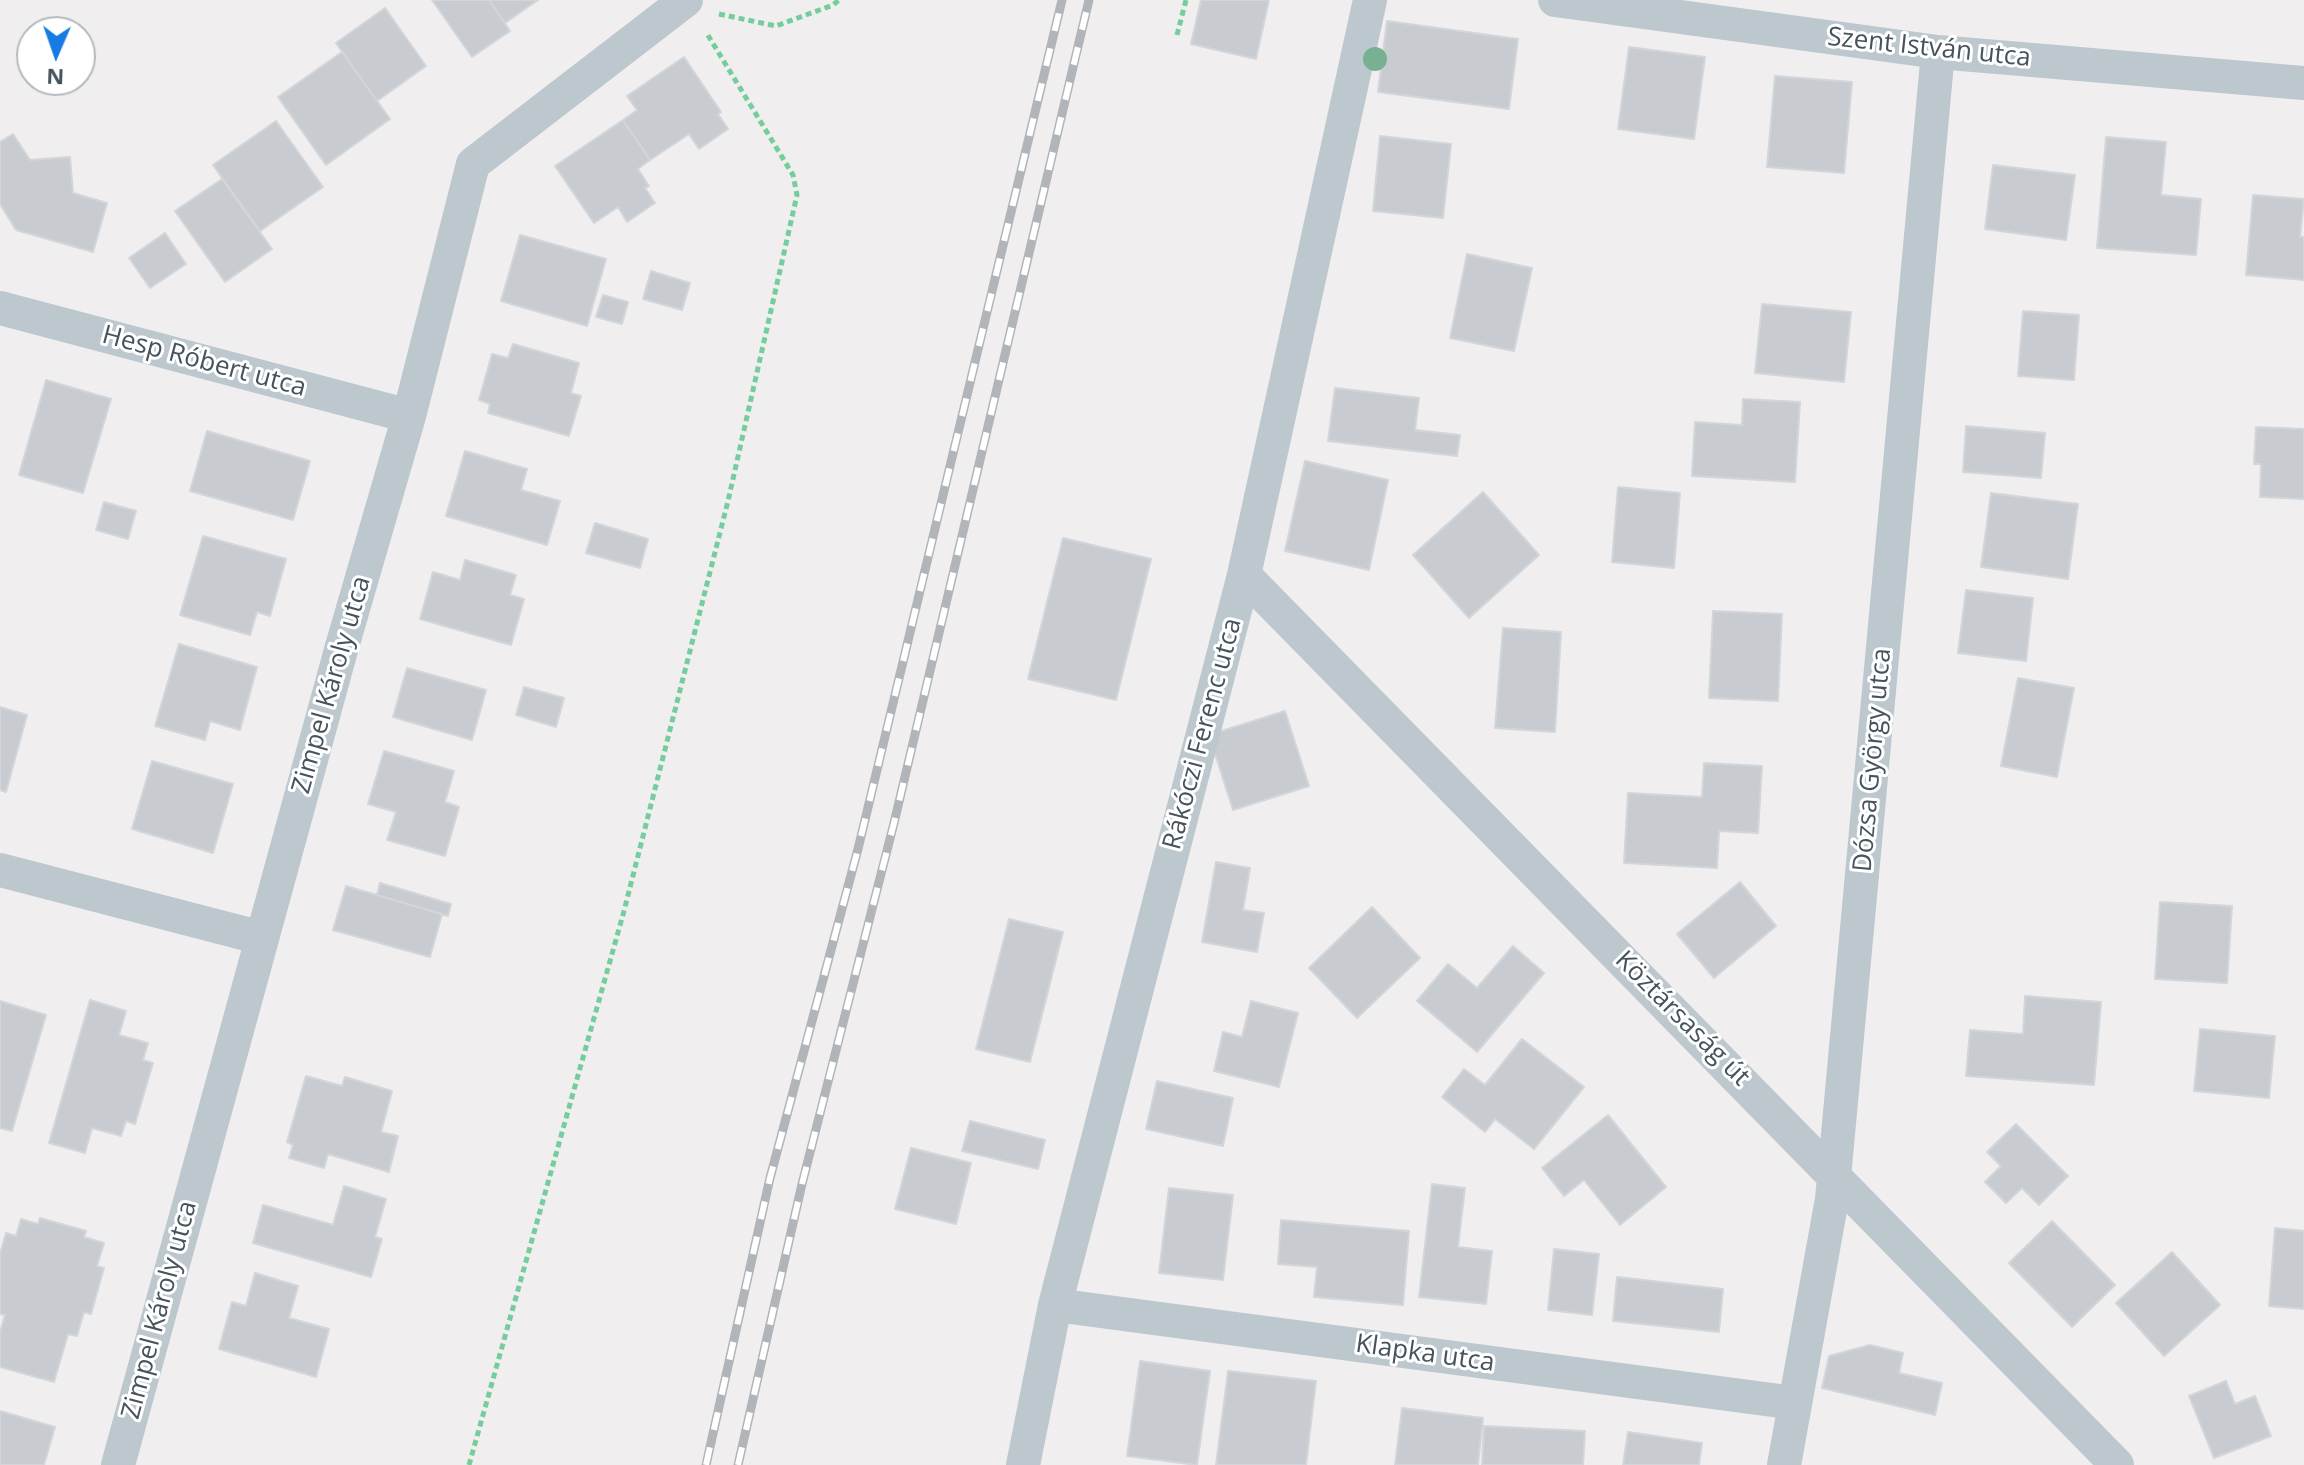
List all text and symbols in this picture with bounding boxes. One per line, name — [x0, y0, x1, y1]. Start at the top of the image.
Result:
north arrow — [16, 16, 96, 96]
street label: Szent István utca — [1826, 22, 2032, 74]
text: N — [46, 63, 65, 93]
street label: Hesp Róbert utca — [99, 320, 309, 404]
street label: Zimpel Károly utca — [286, 573, 378, 797]
street label: Rákóczi Ferenc utca — [1157, 615, 1249, 853]
street label: Dózsa György utca — [1848, 647, 1898, 873]
street label: Köztársaság út — [1608, 945, 1756, 1093]
street label: Zimpel Károly utca — [116, 1198, 204, 1422]
street label: Klapka utca — [1354, 1329, 1496, 1379]

